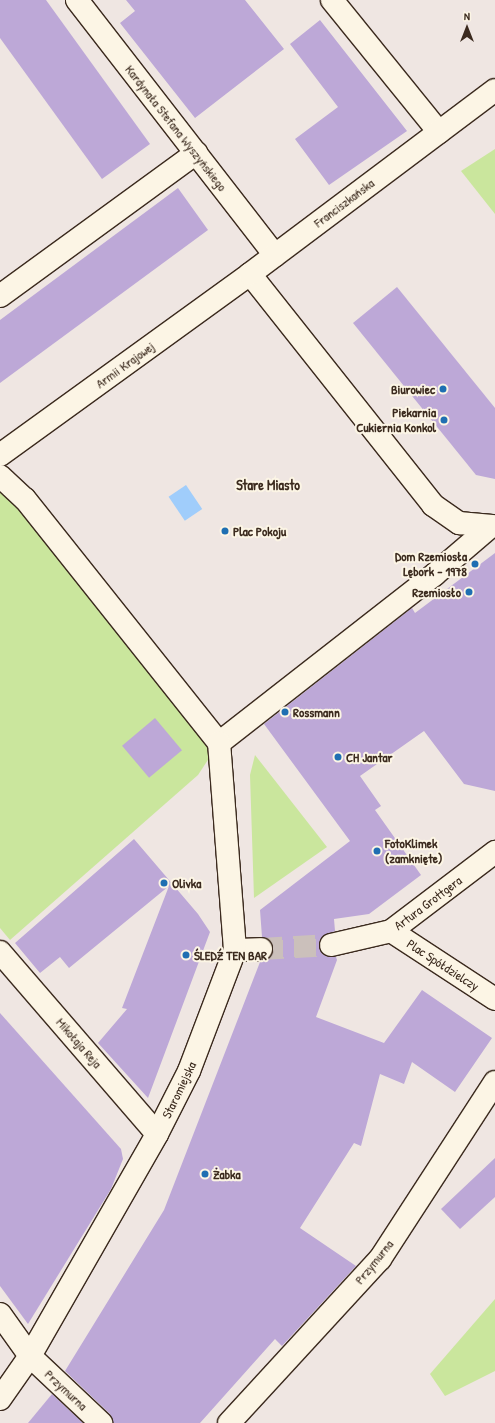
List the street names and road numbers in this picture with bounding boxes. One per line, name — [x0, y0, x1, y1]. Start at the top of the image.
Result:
street label: Kardynała Stefana Wyszyńskiego — [122, 62, 230, 194]
street label: Franciszkańska — [311, 175, 377, 231]
street label: Armii Krajowej — [93, 339, 157, 391]
street label: Artura Grottgera — [391, 873, 465, 933]
street label: Plac Spółdzielczy — [404, 936, 482, 994]
street label: Mikołaja Reja — [53, 1015, 105, 1071]
street label: Staromiejska — [159, 1059, 199, 1121]
street label: Przymurna — [351, 1237, 397, 1287]
street label: Przymurna — [42, 1366, 90, 1414]

